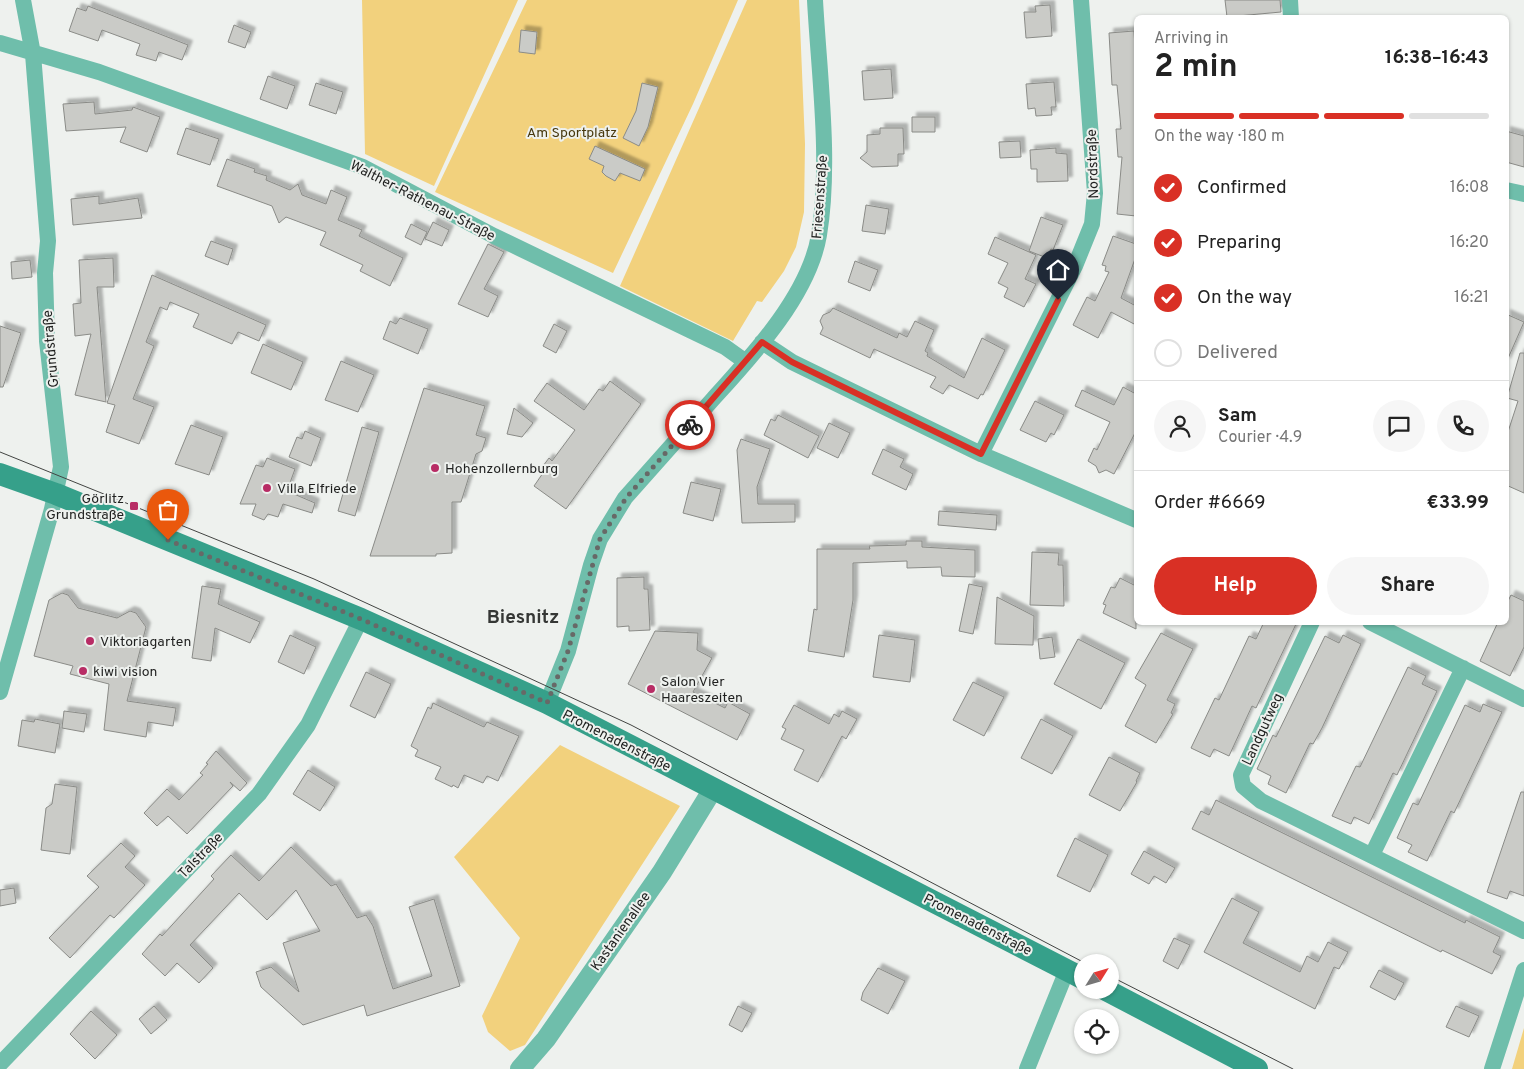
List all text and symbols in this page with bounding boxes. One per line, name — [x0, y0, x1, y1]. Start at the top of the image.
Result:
text: Arriving in — [1154, 29, 1229, 49]
text: 16:38–16:43 — [1385, 46, 1489, 70]
text: 2 min — [1154, 48, 1238, 88]
park label: Am Sportplatz — [527, 125, 617, 142]
text: On the way · 180 m — [1154, 127, 1285, 147]
street label: Nordstraße — [1084, 129, 1103, 199]
street label: Friesenstraße — [809, 155, 832, 240]
street label: Walther-Rathenau-Straße — [347, 157, 498, 245]
icon: check — [1154, 174, 1182, 202]
text: Confirmed — [1197, 176, 1287, 200]
text: 16:08 — [1450, 178, 1489, 198]
icon: check — [1154, 229, 1182, 257]
text: Preparing — [1197, 231, 1281, 255]
text: 16:20 — [1450, 233, 1489, 253]
pin — [1037, 249, 1079, 300]
icon: home — [1044, 256, 1072, 284]
icon: check — [1154, 284, 1182, 312]
text: On the way — [1197, 286, 1292, 310]
text: 16:21 — [1454, 288, 1489, 308]
street label: Grundstraße — [40, 309, 63, 388]
text: Delivered — [1197, 341, 1278, 365]
courier — [665, 400, 715, 450]
button: person — [1154, 400, 1206, 452]
button: chat — [1373, 400, 1425, 452]
button: phone — [1437, 400, 1489, 452]
text: Sam — [1218, 404, 1257, 428]
icon: bike — [676, 411, 704, 439]
text: Courier · 4.9 — [1218, 428, 1302, 448]
place label: Hohenzollernburg — [445, 461, 558, 478]
marker: Hohenzollernburg — [429, 462, 441, 474]
place label: Villa Elfriede — [277, 481, 357, 498]
marker: Villa Elfriede — [261, 482, 273, 494]
pin — [147, 489, 189, 540]
place label: Görlitz Grundstraße — [46, 491, 124, 524]
text: Order #6669 — [1154, 491, 1266, 515]
text: €33.99 — [1427, 491, 1489, 515]
icon: bag — [154, 496, 182, 524]
marker: Görlitz Grundstraße — [128, 500, 140, 512]
button: Help — [1154, 557, 1317, 615]
button: Share — [1327, 557, 1489, 615]
district label: Biesnitz — [487, 606, 559, 630]
place label: Viktoriagarten — [100, 634, 191, 651]
marker: Viktoriagarten — [84, 635, 96, 647]
place label: kiwi vision — [93, 664, 157, 681]
marker: kiwi vision — [77, 665, 89, 677]
place label: Salon Vier Haareszeiten — [661, 674, 743, 707]
marker: Salon Vier Haareszeiten — [645, 683, 657, 695]
street label: Landgutweg — [1239, 691, 1287, 768]
street label: Promenadenstraße — [559, 707, 673, 776]
street label: Talstraße — [175, 830, 227, 883]
street label: Kastanienallee — [588, 889, 655, 975]
street label: Promenadenstraße — [920, 891, 1034, 960]
north arrow — [1074, 954, 1119, 999]
map controls — [1074, 954, 1119, 1054]
button: locate — [1074, 1009, 1119, 1054]

